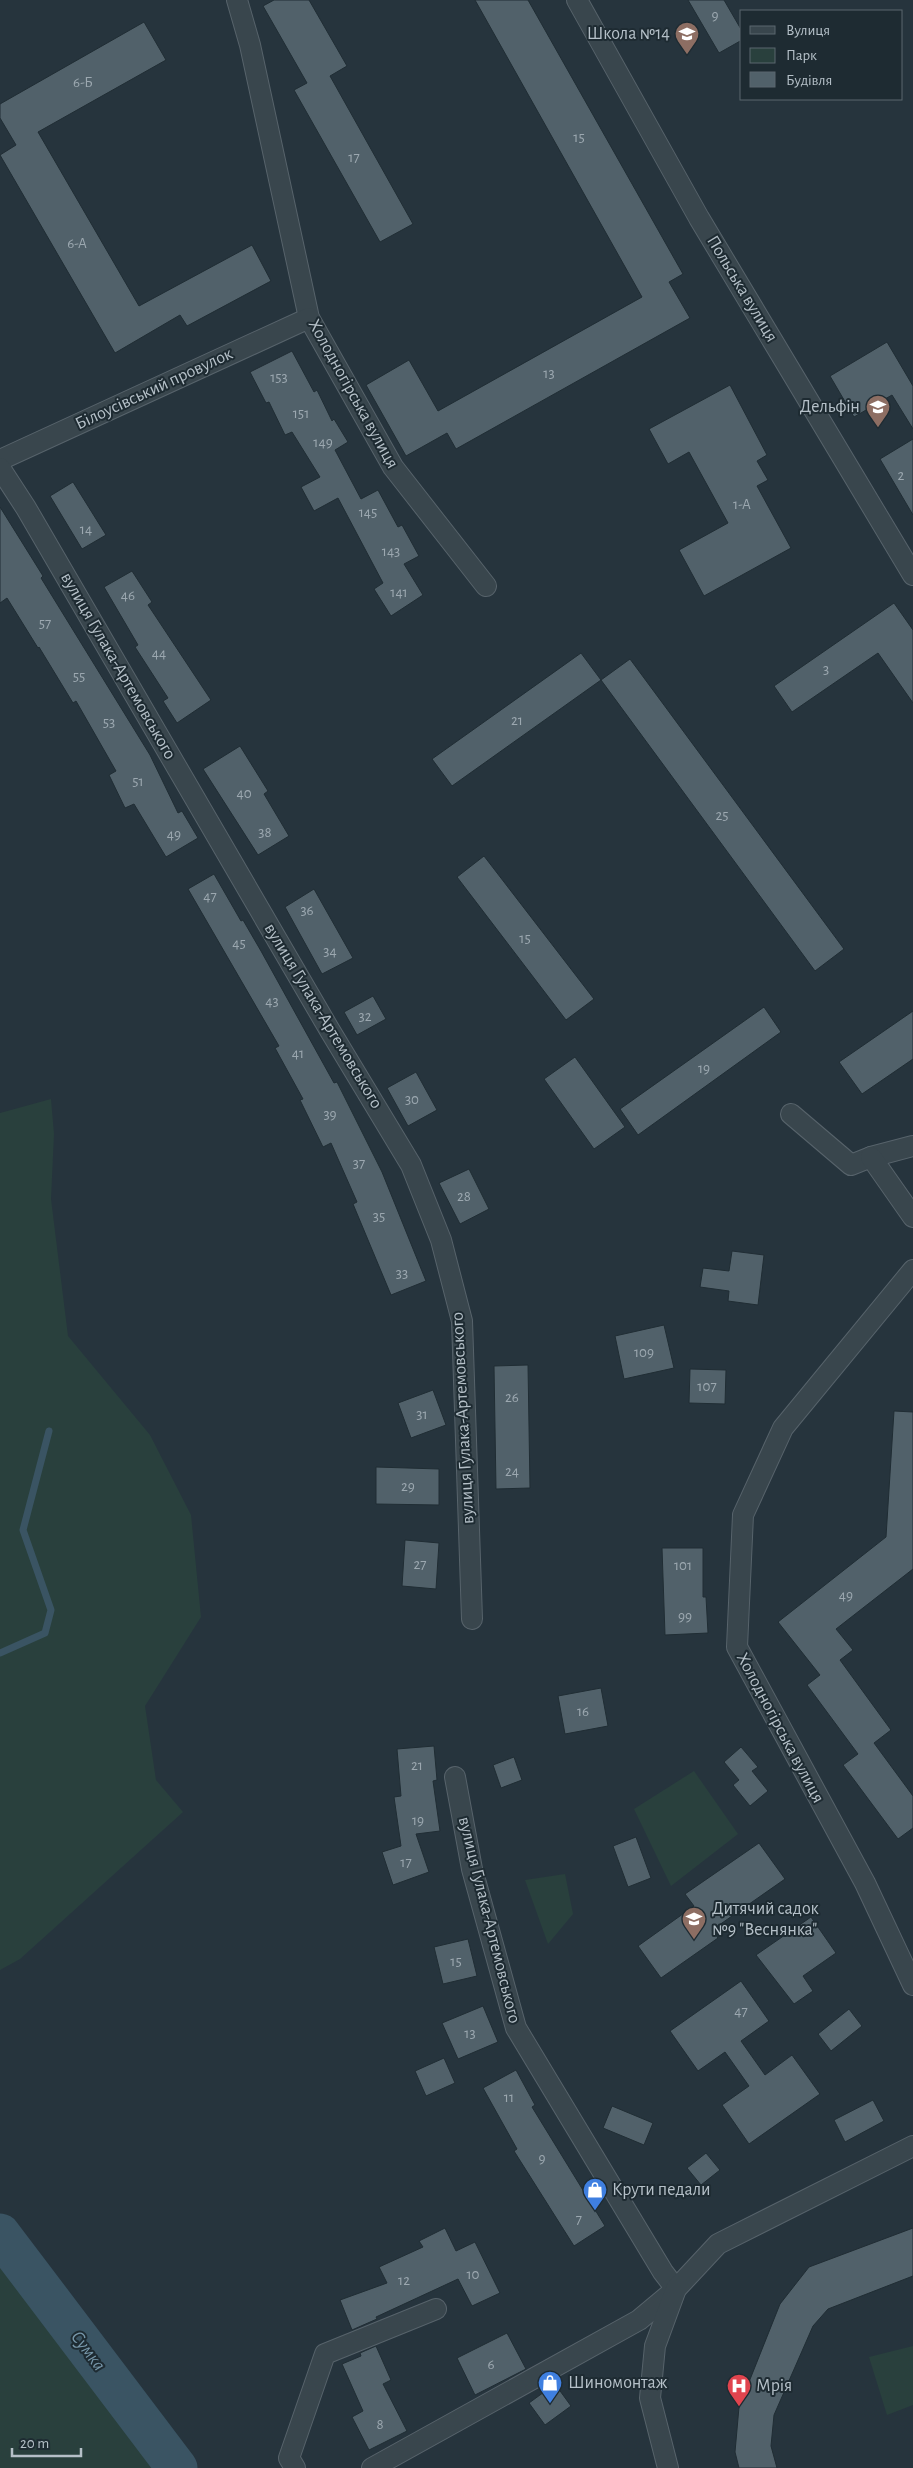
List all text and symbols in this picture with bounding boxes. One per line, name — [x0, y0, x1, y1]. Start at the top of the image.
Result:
house number: 9 — [711, 8, 719, 23]
legend — [740, 10, 903, 100]
school or university icon: Школа №14 — [674, 21, 700, 55]
text: Вулиця — [786, 23, 830, 38]
place label: Школа №14 — [587, 25, 670, 43]
text: Парк — [786, 48, 817, 63]
text: Будівля — [786, 73, 832, 88]
house number: 6-Б — [73, 75, 93, 90]
house number: 15 — [573, 130, 585, 145]
house number: 17 — [348, 150, 360, 165]
street label: Польська вулиця — [703, 233, 781, 345]
house number: 6-А — [67, 236, 87, 251]
street label: Холодногірська вулиця — [305, 316, 401, 472]
street label: Білоусівський провулок — [73, 344, 236, 433]
house number: 13 — [543, 366, 555, 381]
house number: 153 — [270, 370, 288, 385]
school or university icon: Дельфін — [865, 394, 891, 428]
place label: Дельфін — [800, 398, 860, 416]
house number: 151 — [293, 406, 309, 421]
house number: 149 — [313, 435, 333, 450]
house number: 2 — [898, 468, 905, 483]
house number: 1-А — [733, 497, 751, 512]
house number: 145 — [359, 505, 377, 520]
house number: 14 — [80, 522, 92, 537]
house number: 143 — [382, 544, 400, 559]
street label: вулиця Гулака-Артемовського — [57, 570, 179, 762]
house number: 141 — [390, 585, 408, 600]
house number: 46 — [121, 588, 135, 603]
house number: 57 — [39, 616, 51, 631]
house number: 44 — [152, 646, 166, 661]
house number: 3 — [823, 662, 829, 677]
house number: 55 — [73, 669, 85, 684]
house number: 21 — [511, 713, 523, 728]
house number: 53 — [103, 715, 115, 730]
house number: 51 — [132, 774, 144, 789]
house number: 40 — [236, 786, 252, 801]
house number: 25 — [715, 808, 729, 823]
house number: 38 — [258, 825, 272, 840]
house number: 49 — [167, 827, 181, 842]
house number: 47 — [203, 889, 217, 904]
house number: 36 — [300, 903, 314, 918]
street label: вулиця Гулака-Артемовського — [261, 920, 385, 1112]
house number: 15 — [519, 931, 531, 946]
house number: 45 — [232, 936, 246, 951]
house number: 34 — [323, 944, 337, 959]
house number: 43 — [265, 994, 279, 1009]
house number: 32 — [358, 1009, 372, 1024]
house number: 41 — [292, 1046, 304, 1061]
house number: 19 — [698, 1061, 710, 1076]
house number: 30 — [405, 1092, 419, 1107]
house number: 39 — [323, 1107, 337, 1122]
house number: 37 — [353, 1156, 365, 1171]
house number: 28 — [457, 1189, 471, 1204]
house number: 35 — [373, 1209, 385, 1224]
house number: 33 — [396, 1266, 408, 1281]
street label: вулиця Гулака-Артемовського — [448, 1311, 478, 1525]
house number: 109 — [634, 1345, 654, 1360]
house number: 107 — [697, 1379, 717, 1394]
house number: 26 — [505, 1390, 519, 1405]
house number: 31 — [416, 1407, 428, 1422]
house number: 24 — [505, 1464, 519, 1479]
house number: 29 — [401, 1479, 415, 1494]
house number: 27 — [413, 1557, 427, 1572]
house number: 101 — [674, 1558, 692, 1573]
house number: 49 — [839, 1588, 853, 1603]
house number: 99 — [678, 1609, 692, 1624]
street label: Холодногірська вулиця — [733, 1650, 827, 1806]
house number: 16 — [577, 1704, 589, 1719]
house number: 21 — [411, 1758, 423, 1773]
house number: 19 — [412, 1813, 424, 1828]
street label: вулиця Гулака-Артемовського — [455, 1815, 523, 2025]
house number: 17 — [400, 1855, 412, 1870]
place label: Дитячий садок №9 "Веснянка" — [712, 1900, 819, 1939]
school or university icon: Дитячий садок №9 "Веснянка" — [681, 1906, 707, 1940]
house number: 15 — [450, 1954, 462, 1969]
house number: 47 — [734, 2004, 748, 2019]
house number: 13 — [464, 2026, 476, 2041]
house number: 11 — [504, 2090, 514, 2105]
house number: 9 — [538, 2151, 546, 2166]
shop icon: Крути педали — [582, 2177, 608, 2211]
place label: Крути педали — [612, 2181, 711, 2199]
house number: 7 — [576, 2212, 582, 2227]
house number: 10 — [466, 2267, 480, 2282]
house number: 12 — [398, 2273, 410, 2288]
water label: Сумка — [67, 2328, 109, 2374]
house number: 6 — [487, 2357, 495, 2372]
shop icon: Шиномонтаж — [537, 2370, 563, 2404]
hospital icon: Мрія — [726, 2373, 752, 2407]
place label: Шиномонтаж — [568, 2374, 668, 2392]
place label: Мрія — [756, 2377, 792, 2395]
house number: 8 — [376, 2417, 384, 2432]
scale bar — [12, 2426, 81, 2458]
text: 20 m — [20, 2436, 49, 2451]

